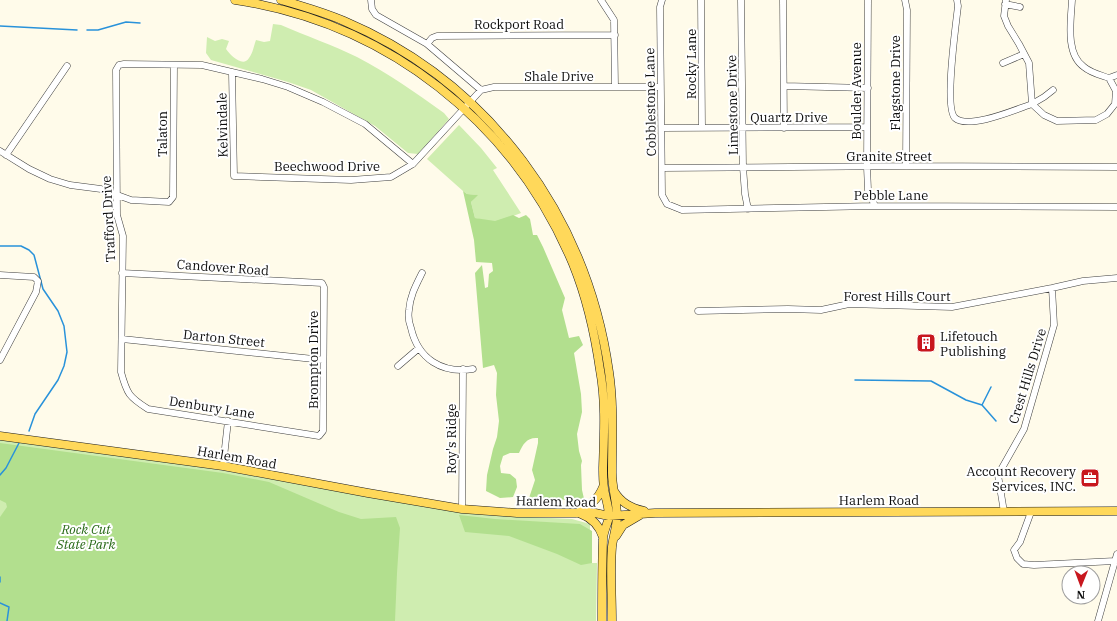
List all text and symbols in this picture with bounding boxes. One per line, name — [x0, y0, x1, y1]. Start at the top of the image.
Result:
street label: Rockport Road — [474, 16, 564, 33]
street label: Rocky Lane — [683, 29, 700, 99]
street label: Flagstone Drive — [887, 35, 904, 131]
street label: Boulder Avenue — [848, 42, 865, 140]
street label: Cobblestone Lane — [641, 48, 660, 156]
street label: Limestone Drive — [723, 55, 742, 155]
street label: Shale Drive — [524, 68, 594, 85]
street label: Kelvindale — [213, 92, 232, 158]
street label: Quartz Drive — [750, 109, 828, 126]
street label: Talaton — [154, 111, 171, 157]
street label: Granite Street — [846, 148, 932, 165]
street label: Beechwood Drive — [274, 158, 380, 175]
street label: Trafford Drive — [98, 175, 119, 263]
street label: Pebble Lane — [854, 187, 928, 204]
street label: Candover Road — [176, 256, 270, 279]
street label: Forest Hills Court — [843, 288, 951, 305]
street label: Brompton Drive — [305, 311, 322, 409]
street label: Darton Street — [182, 326, 266, 351]
street label: Crest Hills Drive — [1005, 326, 1050, 426]
place label: Lifetouch Publishing — [940, 328, 1006, 360]
building icon: Lifetouch Publishing — [915, 332, 937, 354]
street label: Denbury Lane — [168, 392, 256, 423]
street label: Roy's Ridge — [443, 404, 460, 474]
street label: Harlem Road — [196, 442, 278, 473]
place label: Account Recovery Services, INC. — [967, 463, 1076, 495]
office icon: Account Recovery Services, INC. — [1079, 467, 1101, 489]
street label: Harlem Road — [516, 492, 596, 511]
street label: Harlem Road — [839, 492, 919, 509]
park label: Rock Cut State Park — [56, 521, 116, 553]
north arrow — [1061, 565, 1101, 605]
text: N — [1076, 588, 1085, 602]

